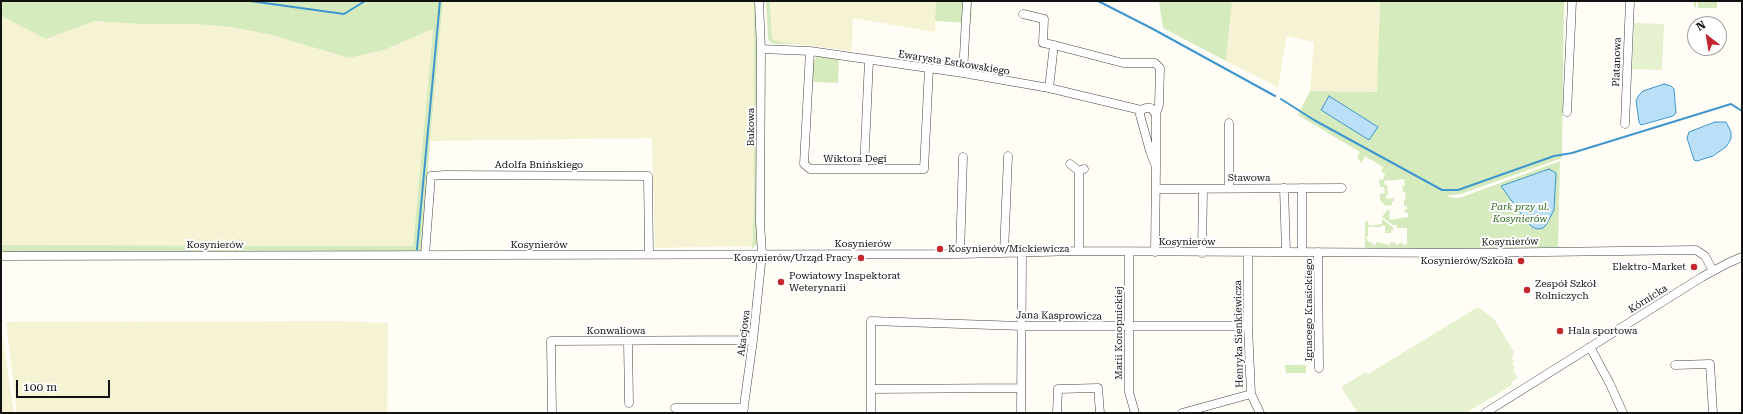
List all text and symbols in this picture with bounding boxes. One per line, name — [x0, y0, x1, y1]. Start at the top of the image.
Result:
north arrow — [1687, 16, 1727, 56]
text: N — [1694, 18, 1708, 34]
street label: Platanowa — [1610, 37, 1624, 87]
street label: Ewarysta Estkowskiego — [897, 48, 1011, 78]
street label: Bukowa — [745, 108, 757, 146]
street label: Wiktora Degi — [823, 153, 887, 165]
street label: Adolfa Bnińskiego — [495, 159, 583, 171]
street label: Stawowa — [1228, 172, 1270, 184]
park label: Park przy ul. Kosynierów — [1491, 201, 1549, 224]
street label: Kosynierów — [1158, 236, 1216, 248]
street label: Kosynierów — [1481, 236, 1539, 248]
street label: Kosynierów — [834, 238, 892, 250]
street label: Kosynierów — [186, 239, 244, 251]
street label: Kosynierów — [510, 239, 568, 251]
place label: Kosynierów/Mickiewicza — [948, 243, 1069, 255]
marker: Kosynierów/Mickiewicza — [935, 244, 945, 254]
place label: Kosynierów/Urząd Pracy — [734, 252, 853, 264]
marker: Kosynierów/Urząd Pracy — [856, 253, 866, 263]
place label: Kosynierów/Szkoła — [1421, 255, 1513, 267]
marker: Kosynierów/Szkoła — [1516, 256, 1526, 266]
street label: Ignacego Krasickiego — [1303, 258, 1315, 362]
place label: Elektro-Market — [1612, 261, 1686, 273]
marker: Elektro-Market — [1689, 262, 1699, 272]
place label: Powiatowy Inspektorat Weterynarii — [789, 270, 900, 294]
marker: Powiatowy Inspektorat Weterynarii — [776, 277, 786, 287]
place label: Zespół Szkół Rolniczych — [1535, 278, 1596, 302]
street label: Henryka Sienkiewicza — [1232, 280, 1246, 388]
street label: Kórnicka — [1626, 282, 1670, 316]
marker: Zespół Szkół Rolniczych — [1522, 285, 1532, 295]
street label: Marii Konopnickiej — [1113, 286, 1125, 380]
street label: Akacjowa — [735, 309, 753, 357]
street label: Jana Kasprowicza — [1016, 309, 1102, 323]
street label: Konwaliowa — [587, 325, 645, 337]
place label: Hala sportowa — [1568, 325, 1637, 337]
marker: Hala sportowa — [1555, 326, 1565, 336]
scale bar — [18, 372, 112, 398]
text: 100 m — [23, 380, 57, 394]

